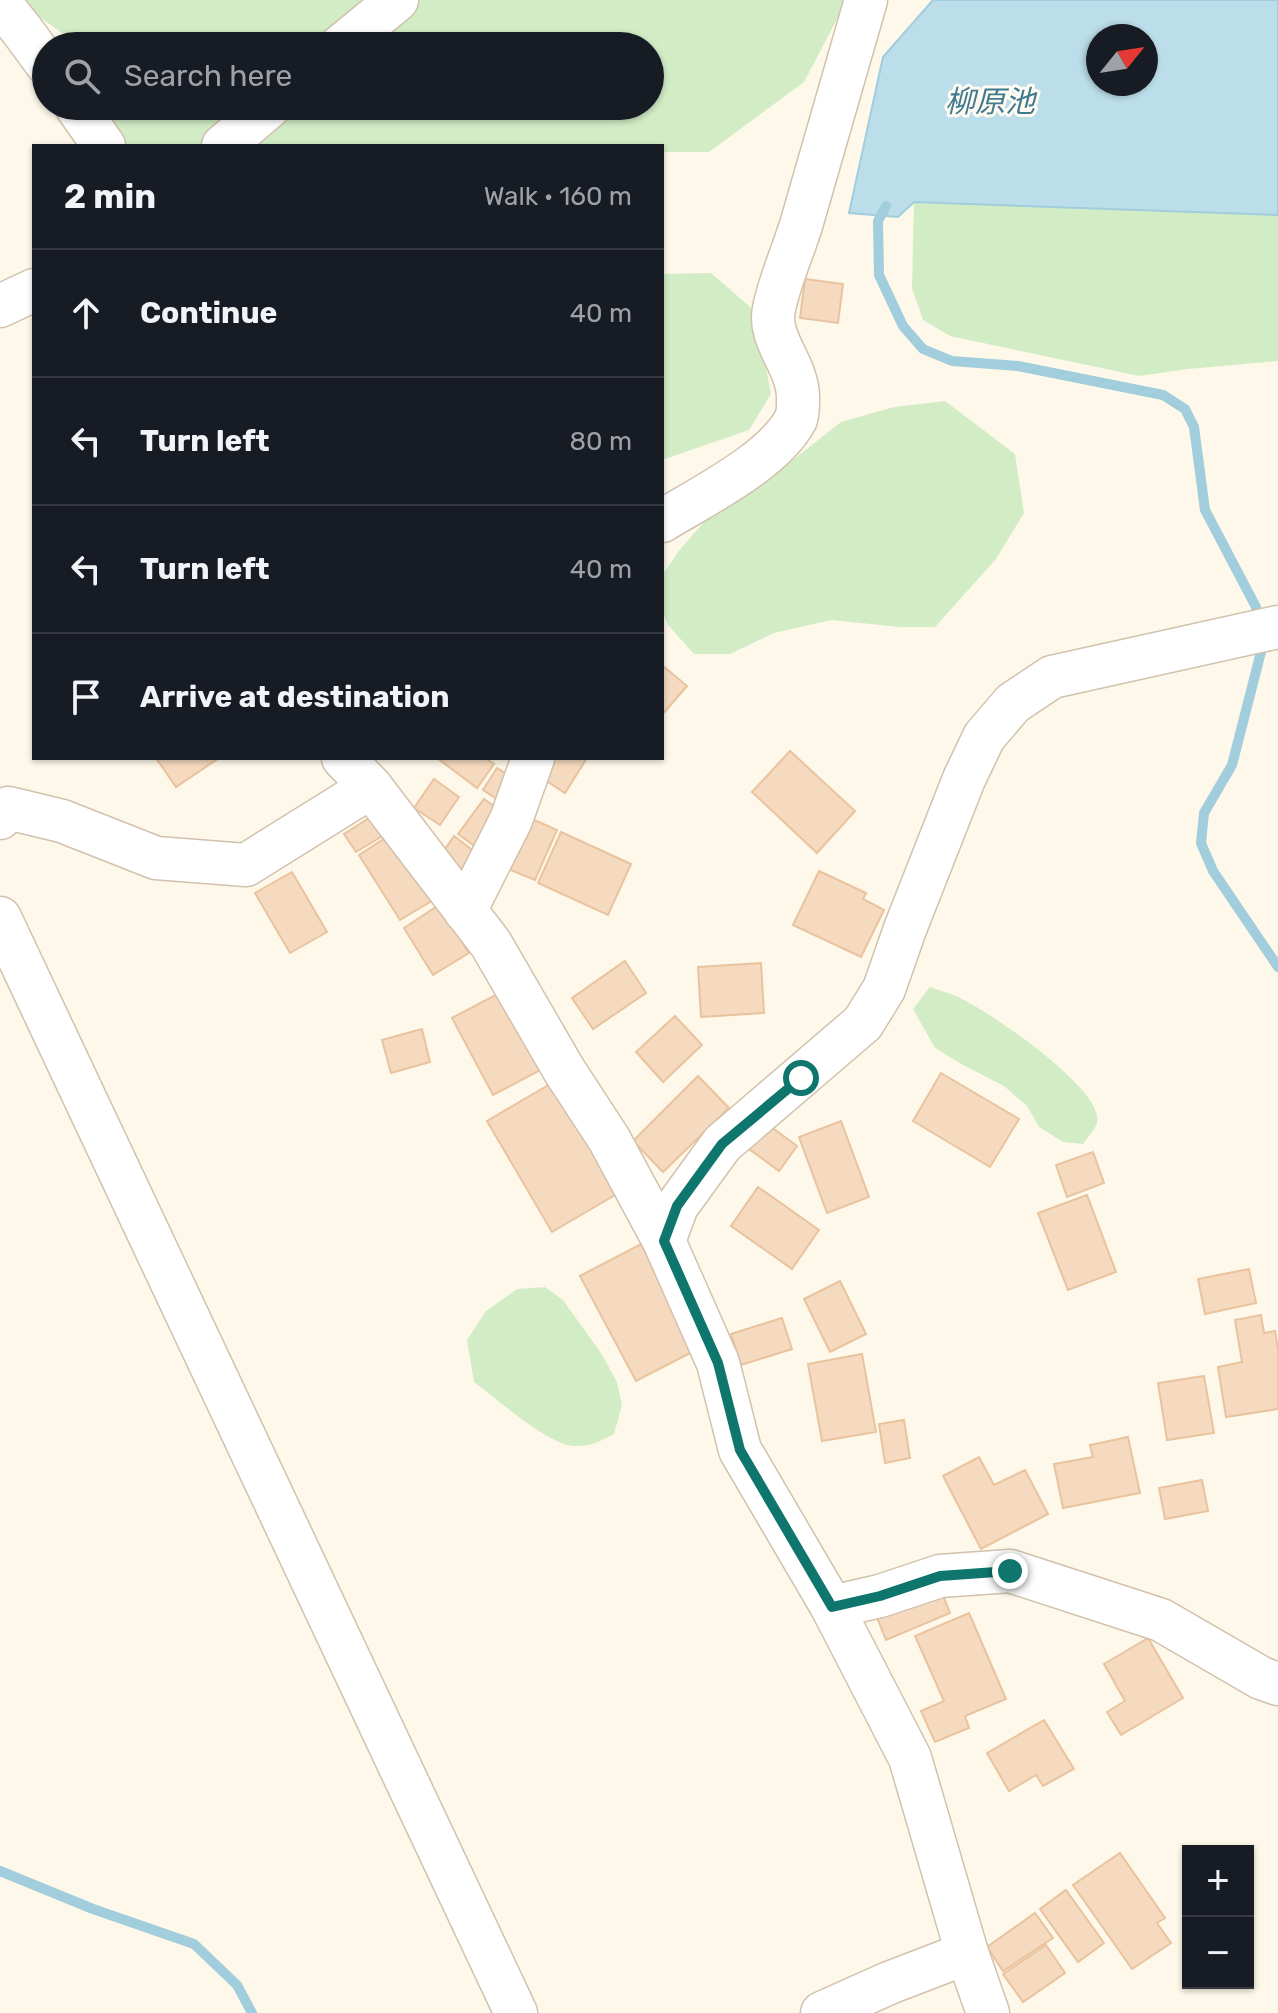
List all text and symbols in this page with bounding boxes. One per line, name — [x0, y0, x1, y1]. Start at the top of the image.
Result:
north arrow — [1086, 24, 1158, 96]
search box — [32, 32, 664, 120]
icon: search — [60, 54, 104, 98]
text: Search here — [124, 58, 292, 94]
water label: 柳原池 — [945, 84, 1038, 120]
text: 2 min — [64, 176, 156, 217]
text: Walk · 160 m — [484, 181, 632, 212]
icon: ahead — [64, 291, 108, 335]
text: Continue — [140, 295, 277, 331]
text: 40 m — [570, 298, 632, 329]
icon: left — [64, 419, 108, 463]
text: Turn left — [140, 423, 270, 459]
text: 80 m — [569, 426, 632, 457]
icon: left — [64, 547, 108, 591]
text: Turn left — [140, 551, 270, 587]
text: 40 m — [570, 554, 632, 585]
icon: arrive — [64, 675, 108, 719]
text: Arrive at destination — [140, 679, 450, 715]
route start — [783, 1060, 819, 1096]
route end — [992, 1553, 1028, 1589]
map controls — [1182, 1845, 1254, 1989]
button: + — [1182, 1845, 1254, 1917]
button: − — [1182, 1917, 1254, 1989]

